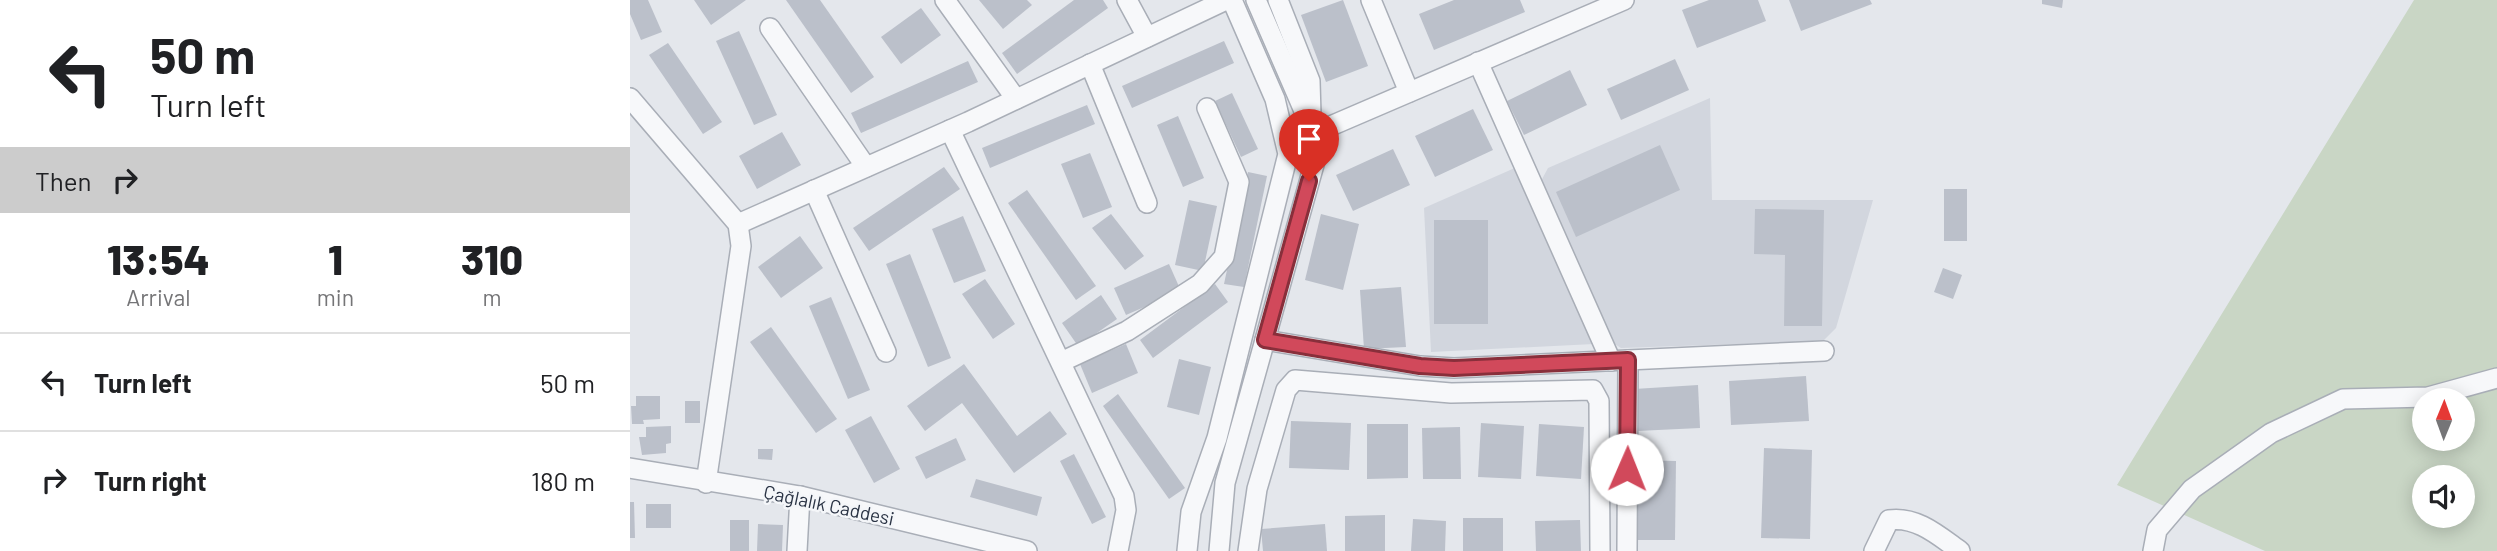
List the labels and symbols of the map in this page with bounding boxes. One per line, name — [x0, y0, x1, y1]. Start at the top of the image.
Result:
pin — [1279, 109, 1339, 181]
north arrow — [2412, 388, 2474, 452]
position arrow — [1590, 432, 1664, 506]
street label: Çağlalık Caddesi — [762, 479, 896, 530]

